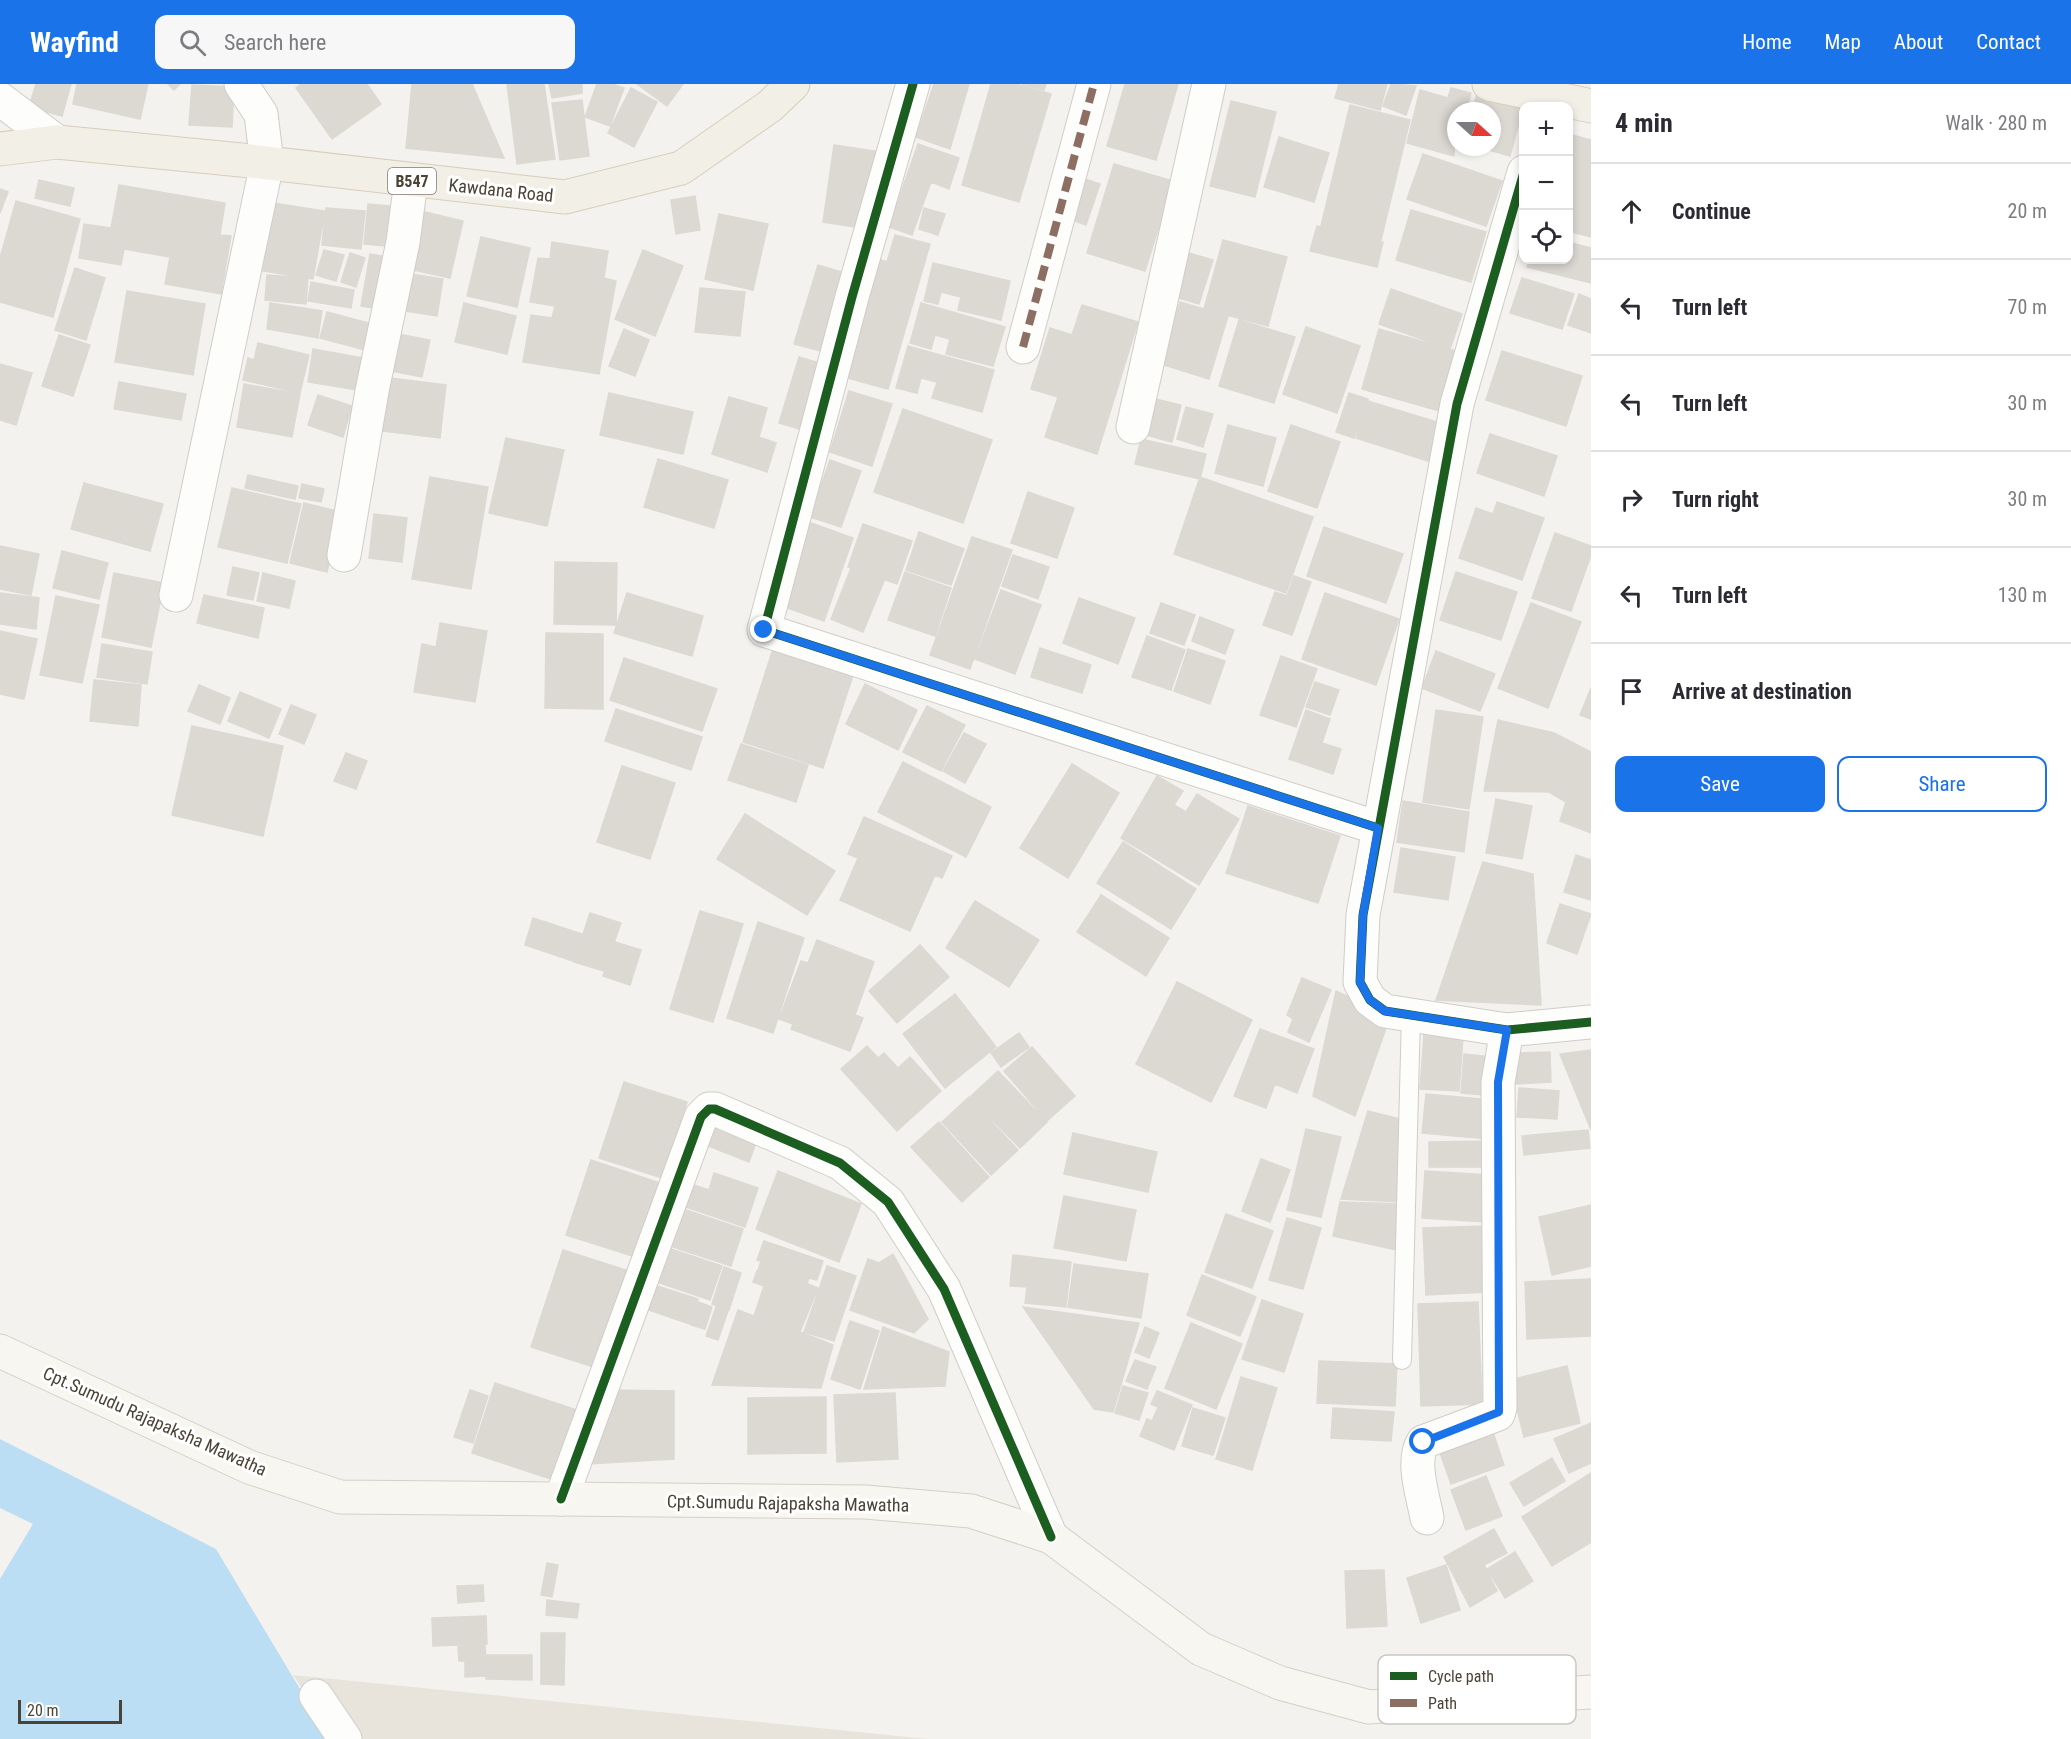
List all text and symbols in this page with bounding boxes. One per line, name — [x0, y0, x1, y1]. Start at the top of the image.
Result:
search box — [155, 15, 575, 69]
text: Wayfind — [30, 26, 119, 59]
icon: search — [176, 26, 209, 59]
text: Search here — [224, 30, 326, 55]
text: Home — [1742, 30, 1792, 54]
text: Map — [1825, 30, 1861, 54]
text: About — [1894, 30, 1943, 54]
text: Contact — [1976, 30, 2041, 54]
north arrow — [1447, 102, 1501, 156]
map controls — [1519, 102, 1573, 264]
button: + — [1519, 102, 1573, 156]
text: 4 min — [1615, 108, 1673, 138]
text: Walk · 280 m — [1946, 111, 2047, 135]
button: − — [1519, 156, 1573, 210]
road number: B547 — [388, 168, 436, 194]
street label: Kawdana Road — [448, 174, 554, 206]
icon: ahead — [1615, 195, 1648, 228]
text: Continue — [1672, 199, 1751, 224]
text: 20 m — [2008, 199, 2047, 223]
button: locate — [1519, 210, 1573, 264]
icon: left — [1615, 291, 1648, 324]
text: Turn left — [1672, 295, 1747, 320]
text: 70 m — [2008, 295, 2047, 319]
icon: left — [1615, 387, 1648, 420]
text: Turn left — [1672, 391, 1747, 416]
text: 30 m — [2008, 391, 2047, 415]
icon: right — [1615, 483, 1648, 516]
text: Turn right — [1672, 487, 1759, 512]
text: 30 m — [2008, 487, 2047, 511]
icon: left — [1615, 579, 1648, 612]
text: Turn left — [1672, 583, 1747, 608]
text: 130 m — [1998, 583, 2047, 607]
route end — [750, 616, 776, 642]
icon: arrive — [1615, 675, 1648, 708]
text: Arrive at destination — [1672, 679, 1852, 704]
button: Save — [1615, 756, 1825, 812]
button: Share — [1837, 756, 2047, 812]
street label: Cpt.Sumudu Rajapaksha Mawatha — [40, 1362, 270, 1480]
route start — [1409, 1428, 1435, 1454]
street label: Cpt.Sumudu Rajapaksha Mawatha — [667, 1490, 909, 1516]
legend — [1378, 1655, 1576, 1724]
text: Cycle path — [1428, 1667, 1494, 1686]
text: Path — [1428, 1694, 1457, 1713]
scale bar — [18, 1697, 122, 1724]
text: 20 m — [27, 1701, 59, 1720]

